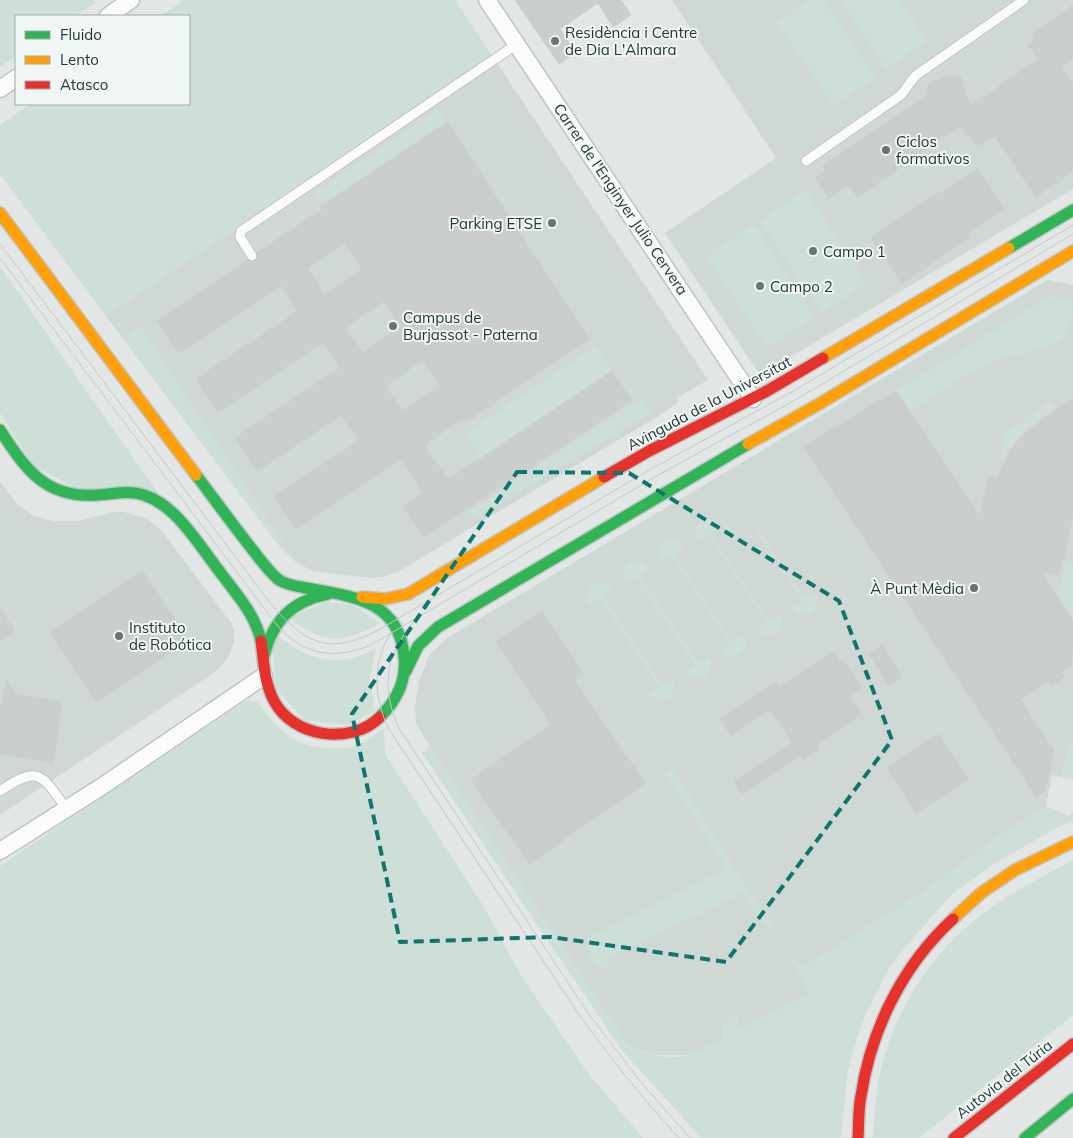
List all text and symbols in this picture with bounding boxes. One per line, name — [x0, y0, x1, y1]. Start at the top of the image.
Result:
legend — [15, 15, 190, 105]
place label: Residència i Centre de Dia L'Almara — [565, 23, 697, 59]
text: Fluido — [60, 25, 102, 44]
marker: Residència i Centre de Dia L'Almara — [549, 35, 561, 47]
text: Lento — [60, 50, 99, 69]
text: Atasco — [60, 75, 108, 94]
street label: Carrer de l'Enginyer Julio Cervera — [550, 100, 692, 298]
place label: Ciclos formativos — [896, 132, 970, 168]
marker: Ciclos formativos — [880, 144, 892, 156]
place label: Parking ETSE — [450, 214, 542, 233]
marker: Parking ETSE — [546, 217, 558, 229]
place label: Campo 1 — [823, 242, 886, 261]
marker: Campo 1 — [807, 245, 819, 257]
place label: Campo 2 — [770, 277, 833, 296]
marker: Campo 2 — [754, 280, 766, 292]
place label: Campus de Burjassot - Paterna — [403, 308, 538, 344]
marker: Campus de Burjassot - Paterna — [387, 320, 399, 332]
street label: Avinguda de la Universitat — [624, 352, 794, 454]
place label: À Punt Mèdia — [870, 579, 964, 598]
marker: À Punt Mèdia — [968, 582, 980, 594]
place label: Instituto de Robótica — [129, 618, 212, 654]
marker: Instituto de Robótica — [113, 630, 125, 642]
street label: Autovia del Túria — [952, 1035, 1056, 1123]

